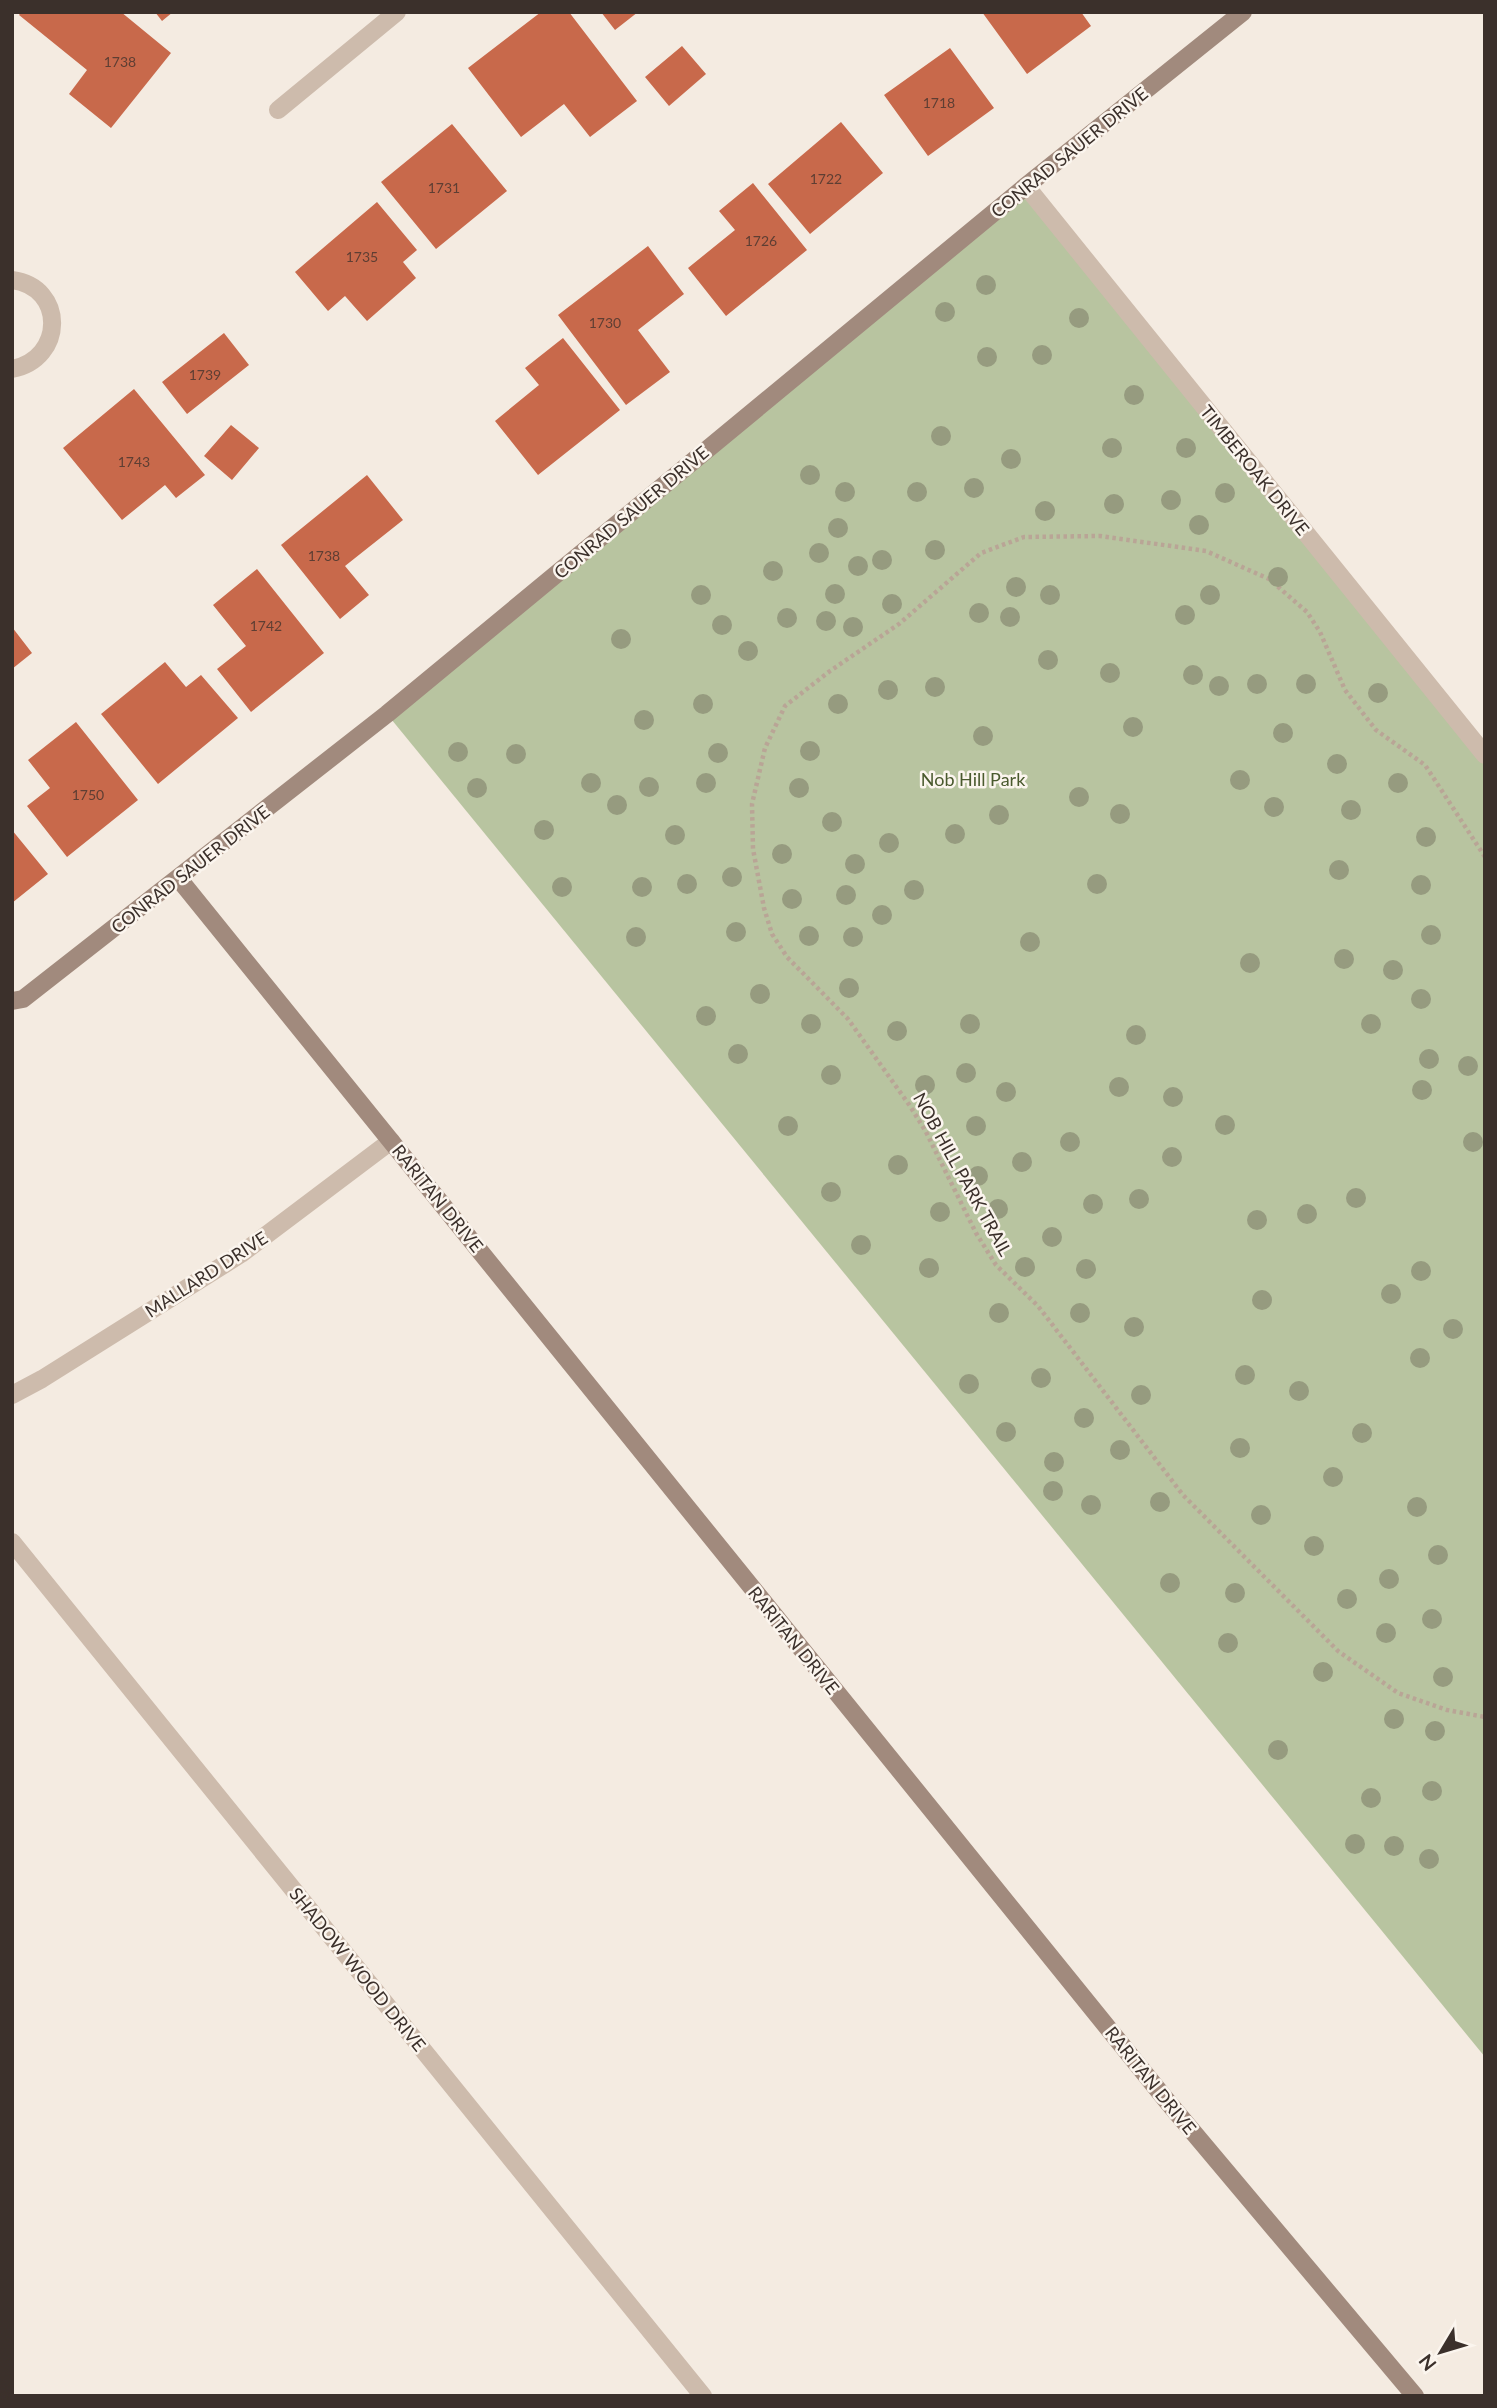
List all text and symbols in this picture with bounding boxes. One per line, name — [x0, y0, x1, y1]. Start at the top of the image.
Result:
house number: 1738 — [104, 53, 136, 70]
street label: CONRAD SAUER DRIVE — [986, 82, 1152, 222]
house number: 1718 — [923, 94, 955, 111]
house number: 1722 — [810, 170, 842, 187]
house number: 1731 — [428, 179, 460, 196]
house number: 1726 — [745, 232, 777, 249]
house number: 1735 — [346, 248, 378, 265]
house number: 1730 — [589, 314, 621, 331]
house number: 1739 — [189, 366, 221, 383]
street label: TIMBEROAK DRIVE — [1196, 401, 1314, 539]
street label: CONRAD SAUER DRIVE — [549, 441, 713, 583]
house number: 1743 — [118, 453, 150, 470]
house number: 1738 — [308, 547, 340, 564]
house number: 1742 — [250, 617, 282, 634]
park label: Nob Hill Park — [921, 768, 1026, 790]
house number: 1750 — [72, 786, 104, 803]
street label: CONRAD SAUER DRIVE — [106, 800, 274, 938]
street label: NOB HILL PARK TRAIL — [909, 1088, 1017, 1260]
street label: RARITAN DRIVE — [388, 1140, 488, 1256]
street label: MALLARD DRIVE — [141, 1226, 271, 1322]
street label: RARITAN DRIVE — [744, 1582, 844, 1698]
street label: SHADOW WOOD DRIVE — [285, 1883, 431, 2055]
street label: RARITAN DRIVE — [1101, 2022, 1201, 2138]
north arrow — [1406, 2317, 1476, 2387]
text: N — [1414, 2350, 1441, 2376]

